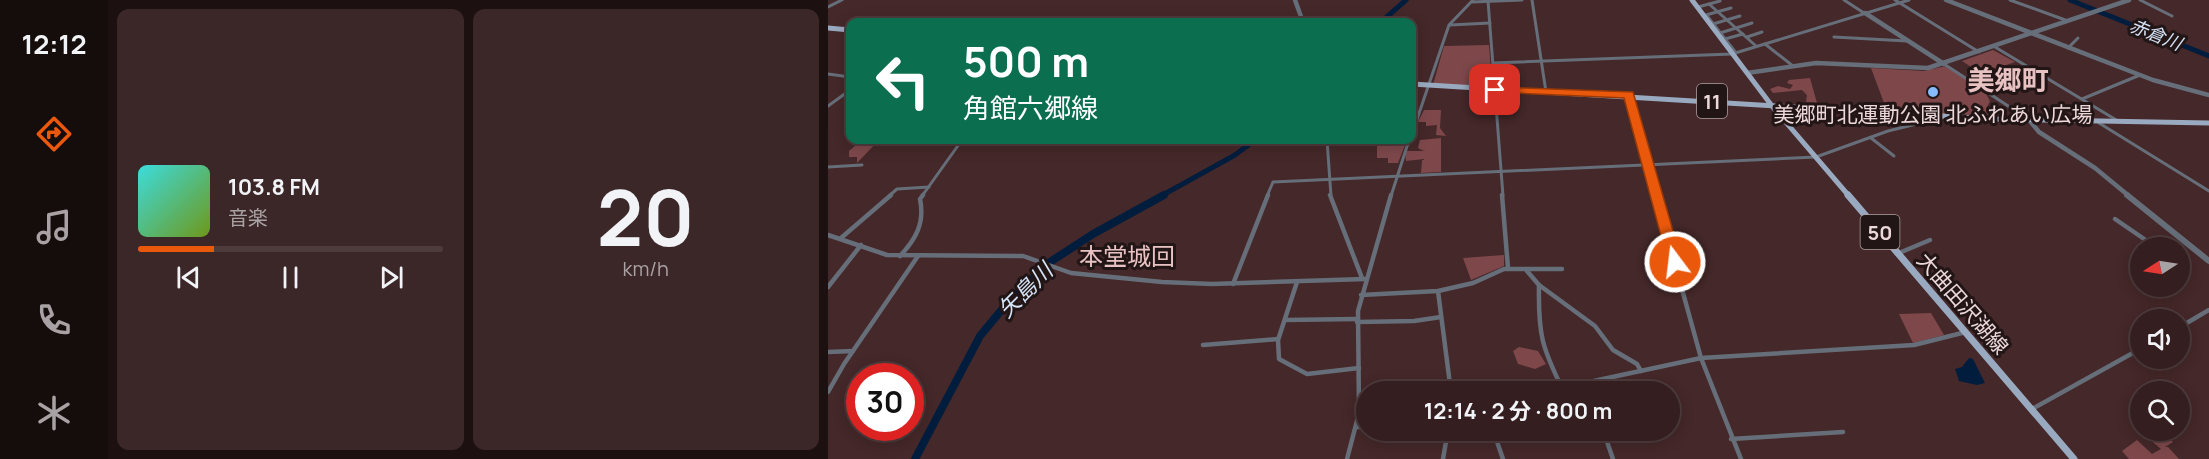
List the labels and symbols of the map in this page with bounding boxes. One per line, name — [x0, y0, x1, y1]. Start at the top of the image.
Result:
water label: 赤倉川 — [2126, 13, 2187, 56]
district label: 美郷町 — [1968, 61, 2049, 98]
pin — [1469, 64, 1520, 115]
road number: 11 — [1697, 84, 1727, 118]
marker: 美郷町北運動公園 北ふれあい広場 — [1926, 85, 1940, 99]
place label: 美郷町北運動公園 北ふれあい広場 — [1773, 100, 2093, 128]
road number: 50 — [1860, 215, 1900, 249]
position arrow — [1643, 230, 1707, 294]
north arrow — [2130, 237, 2190, 297]
district label: 本堂城回 — [1079, 239, 1175, 272]
street label: 大曲田沢湖線 — [1911, 246, 2015, 360]
water label: 矢島川 — [991, 255, 1060, 324]
speed limit sign: 30 — [846, 363, 924, 441]

